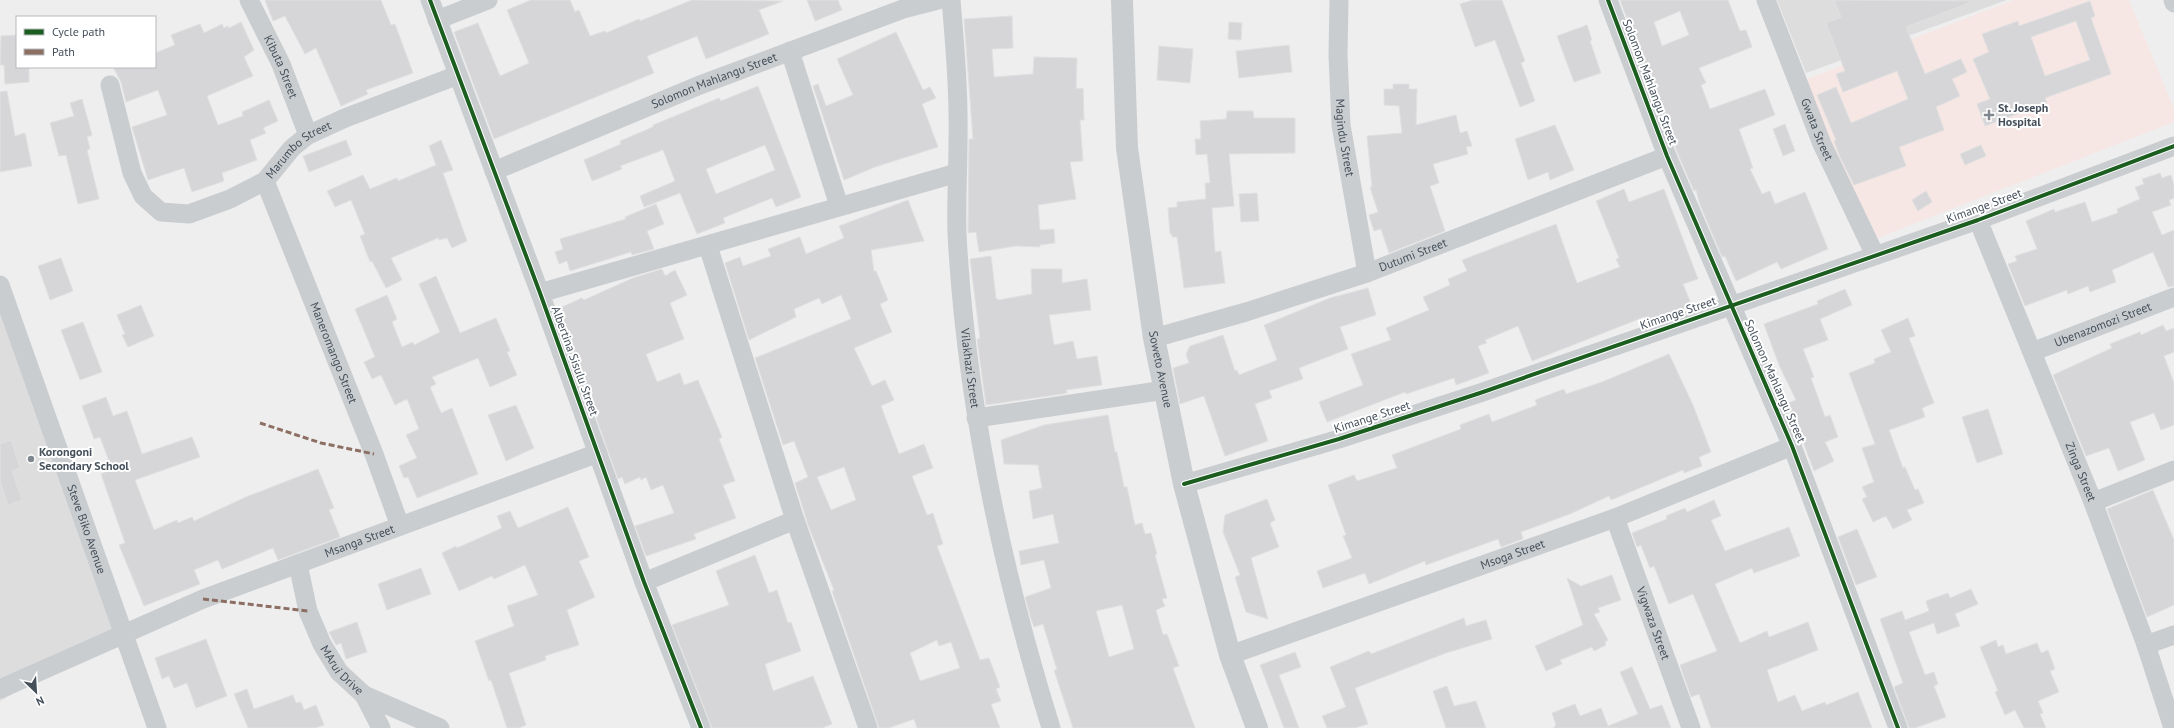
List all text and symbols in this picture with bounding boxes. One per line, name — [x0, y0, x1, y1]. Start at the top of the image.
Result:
legend — [16, 16, 156, 68]
street label: Solomon Mahlangu Street — [1620, 17, 1681, 147]
text: Cycle path — [52, 24, 105, 39]
street label: Kibuta Street — [261, 32, 301, 100]
text: Path — [52, 44, 75, 59]
street label: Solomon Mahlangu Street — [649, 49, 779, 112]
street label: Gwata Street — [1798, 96, 1837, 163]
street label: Magindu Street — [1333, 98, 1358, 178]
place label: St. Joseph Hospital — [1998, 100, 2048, 129]
marker: St. Joseph Hospital — [1983, 109, 1995, 121]
street label: Marumbo Street — [262, 117, 333, 181]
street label: Kimange Street — [1944, 185, 2024, 226]
street label: Dutumi Street — [1377, 235, 1449, 275]
street label: Kimange Street — [1638, 293, 1718, 333]
street label: Ubenazomozi Street — [2052, 298, 2153, 350]
street label: Maneromango Street — [307, 300, 361, 405]
street label: Albertina Sisulu Street — [549, 304, 602, 418]
street label: Solomon Mahlangu Street — [1741, 317, 1809, 445]
street label: Vilakhazi Street — [958, 326, 983, 409]
street label: Soweto Avenue — [1146, 330, 1176, 409]
street label: Kimange Street — [1332, 397, 1412, 436]
street label: Zinga Street — [2062, 440, 2100, 504]
place label: Korongoni Secondary School — [39, 444, 129, 473]
marker: Korongoni Secondary School — [26, 454, 36, 464]
street label: Steve Biko Avenue — [64, 482, 110, 576]
street label: Msanga Street — [322, 521, 396, 560]
street label: Msoga Street — [1478, 536, 1547, 572]
street label: Vigwaza Street — [1633, 584, 1674, 662]
street label: MArui Drive — [318, 642, 367, 698]
north arrow — [16, 672, 56, 712]
text: N — [34, 693, 46, 709]

